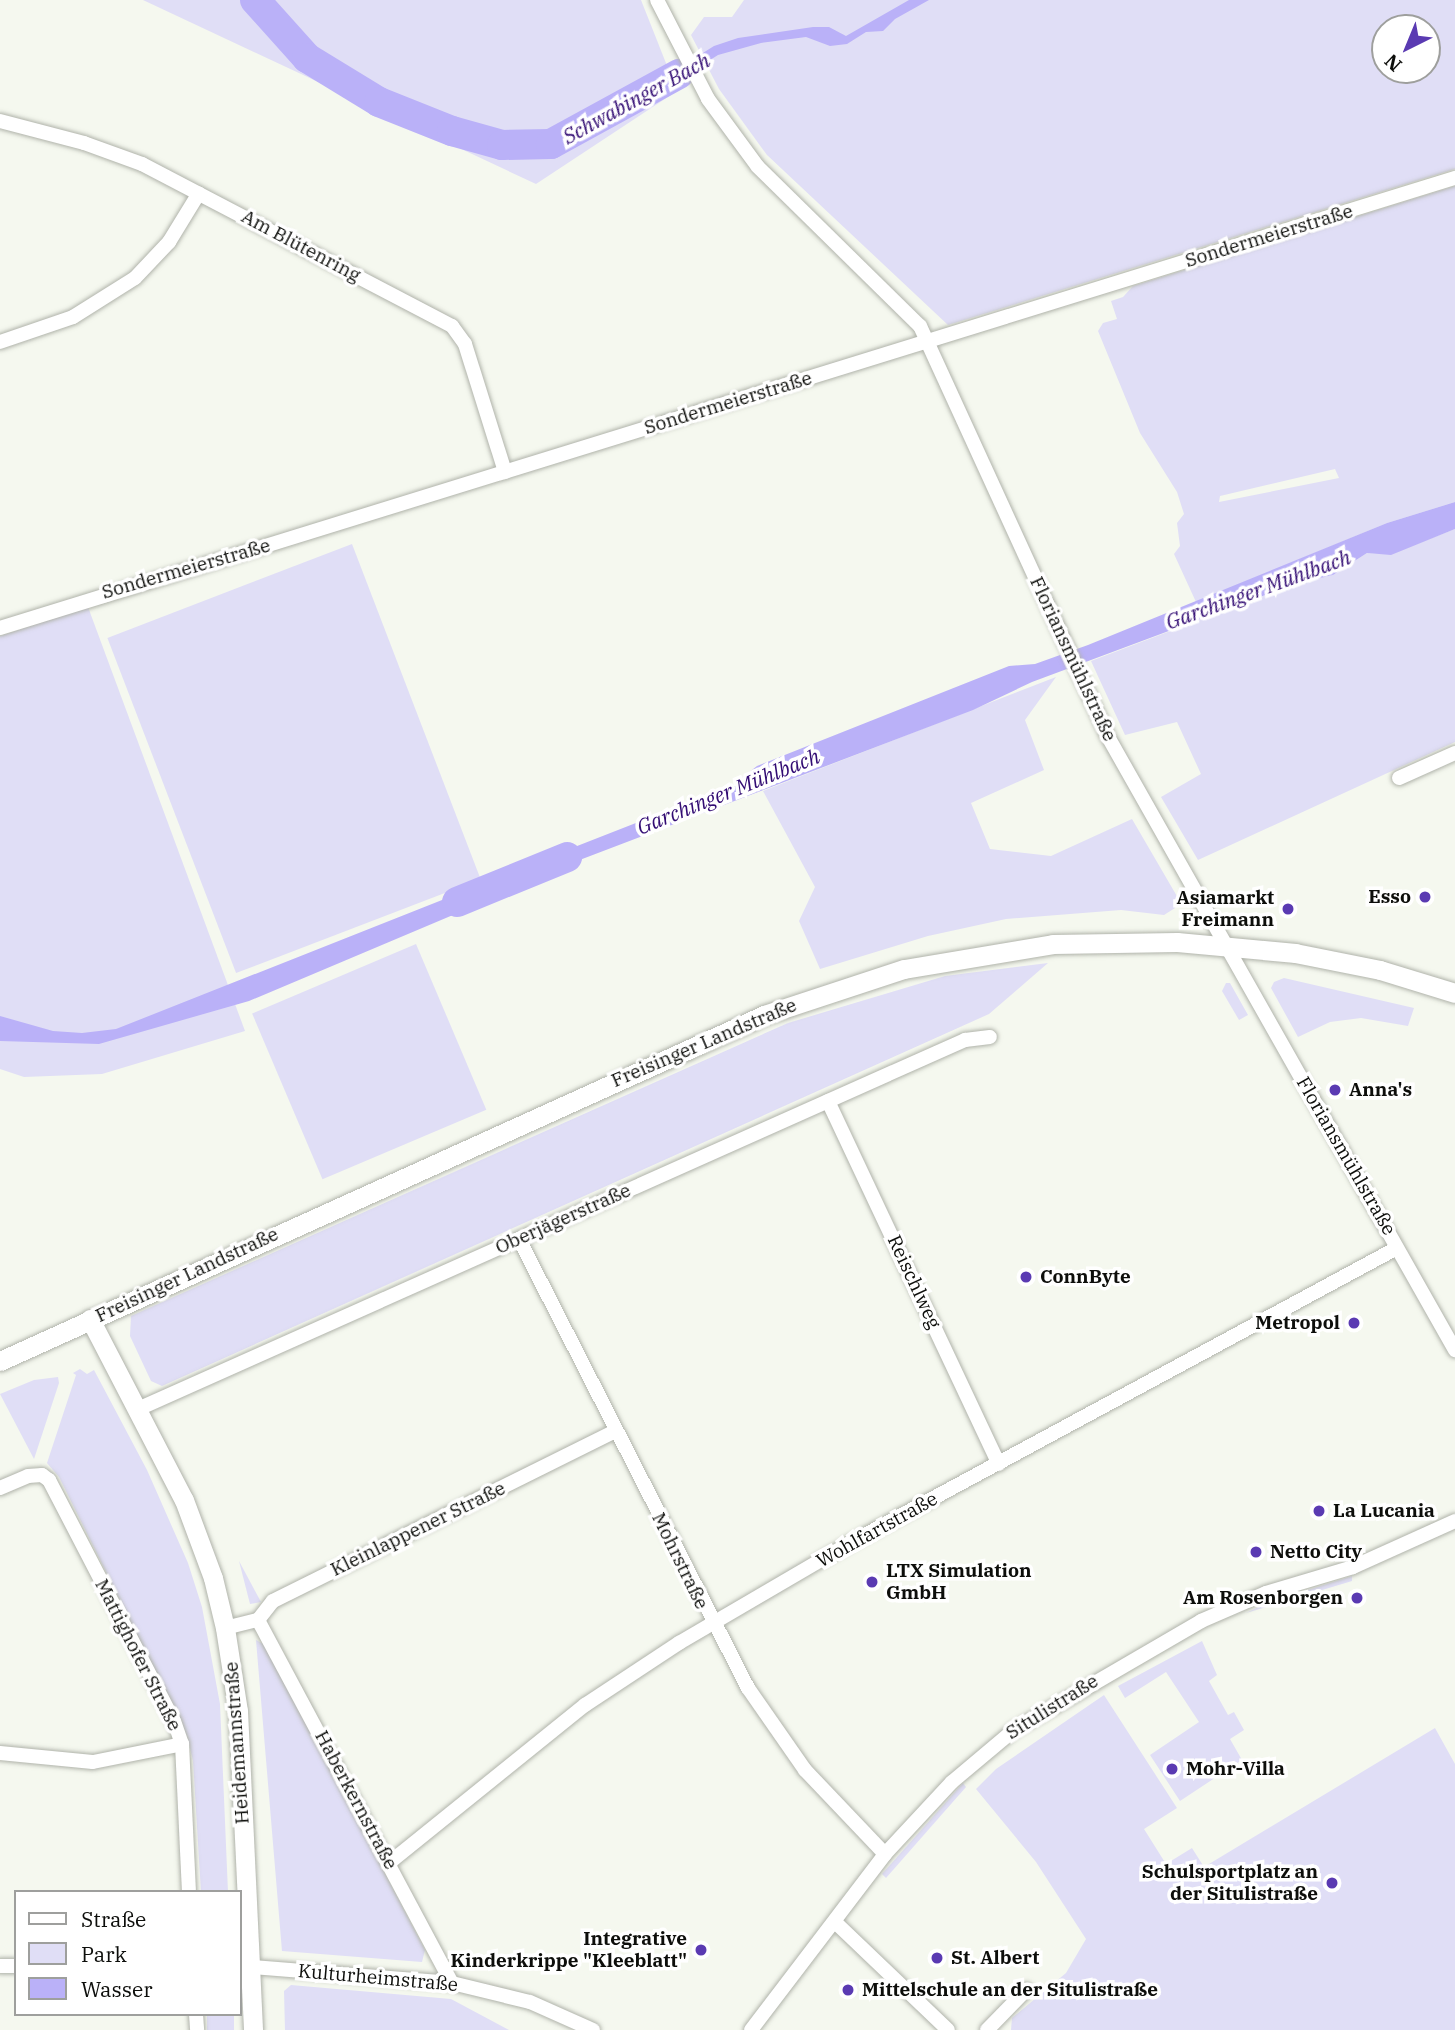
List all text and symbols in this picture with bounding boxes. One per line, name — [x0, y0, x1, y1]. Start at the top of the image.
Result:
north arrow — [1371, 14, 1441, 84]
water label: Schwabinger Bach — [558, 47, 714, 149]
text: N — [1379, 49, 1407, 77]
street label: Sondermeierstraße — [1182, 200, 1356, 272]
street label: Am Blütenring — [238, 205, 364, 287]
street label: Sondermeierstraße — [641, 367, 815, 439]
street label: Sondermeierstraße — [99, 534, 273, 604]
water label: Garchinger Mühlbach — [1162, 544, 1354, 634]
street label: Floriansmühlstraße — [1025, 573, 1121, 745]
water label: Garchinger Mühlbach — [633, 743, 823, 839]
place label: Esso — [1368, 886, 1411, 908]
place label: Asiamarkt Freimann — [1176, 887, 1274, 931]
marker: Esso — [1417, 889, 1433, 905]
marker: Asiamarkt Freimann — [1280, 901, 1296, 917]
street label: Freisinger Landstraße — [608, 994, 800, 1092]
street label: Floriansmühlstraße — [1291, 1073, 1401, 1239]
place label: Anna's — [1349, 1079, 1412, 1101]
marker: Anna's — [1327, 1082, 1343, 1098]
street label: Oberjägerstraße — [492, 1179, 634, 1259]
street label: Freisinger Landstraße — [92, 1223, 282, 1327]
street label: Reischlweg — [882, 1232, 946, 1332]
place label: ConnByte — [1040, 1266, 1131, 1288]
marker: ConnByte — [1018, 1269, 1034, 1285]
place label: Metropol — [1255, 1312, 1340, 1334]
marker: Metropol — [1346, 1315, 1362, 1331]
street label: Kleinlappener Straße — [327, 1477, 509, 1581]
street label: Wohlfartstraße — [812, 1487, 942, 1573]
place label: La Lucania — [1333, 1500, 1435, 1522]
marker: La Lucania — [1311, 1503, 1327, 1519]
street label: Mohrstraße — [647, 1509, 713, 1613]
place label: Netto City — [1270, 1541, 1362, 1563]
marker: Netto City — [1248, 1544, 1264, 1560]
place label: LTX Simulation GmbH — [886, 1560, 1032, 1604]
marker: LTX Simulation GmbH — [864, 1574, 880, 1590]
street label: Mattighofer Straße — [90, 1575, 186, 1735]
place label: Am Rosenborgen — [1183, 1587, 1343, 1609]
marker: Am Rosenborgen — [1349, 1590, 1365, 1606]
street label: Heidemannstraße — [220, 1661, 254, 1825]
street label: Situlistraße — [1002, 1670, 1102, 1744]
street label: Haberkernstraße — [310, 1727, 402, 1873]
place label: Mohr-Villa — [1186, 1758, 1285, 1780]
marker: Mohr-Villa — [1164, 1761, 1180, 1777]
place label: Schulsportplatz an der Situlistraße — [1142, 1861, 1318, 1905]
marker: Schulsportplatz an der Situlistraße — [1324, 1875, 1340, 1891]
legend — [14, 1890, 242, 2016]
text: Straße — [81, 1905, 146, 1933]
place label: Integrative Kinderkrippe "Kleeblatt" — [450, 1928, 687, 1972]
text: Park — [81, 1940, 127, 1968]
marker: Integrative Kinderkrippe "Kleeblatt" — [693, 1942, 709, 1958]
place label: St. Albert — [951, 1947, 1039, 1969]
marker: St. Albert — [929, 1950, 945, 1966]
street label: Kulturheimstraße — [297, 1960, 459, 1996]
text: Wasser — [81, 1975, 152, 2003]
place label: Mittelschule an der Situlistraße — [862, 1979, 1158, 2001]
marker: Mittelschule an der Situlistraße — [840, 1982, 856, 1998]

